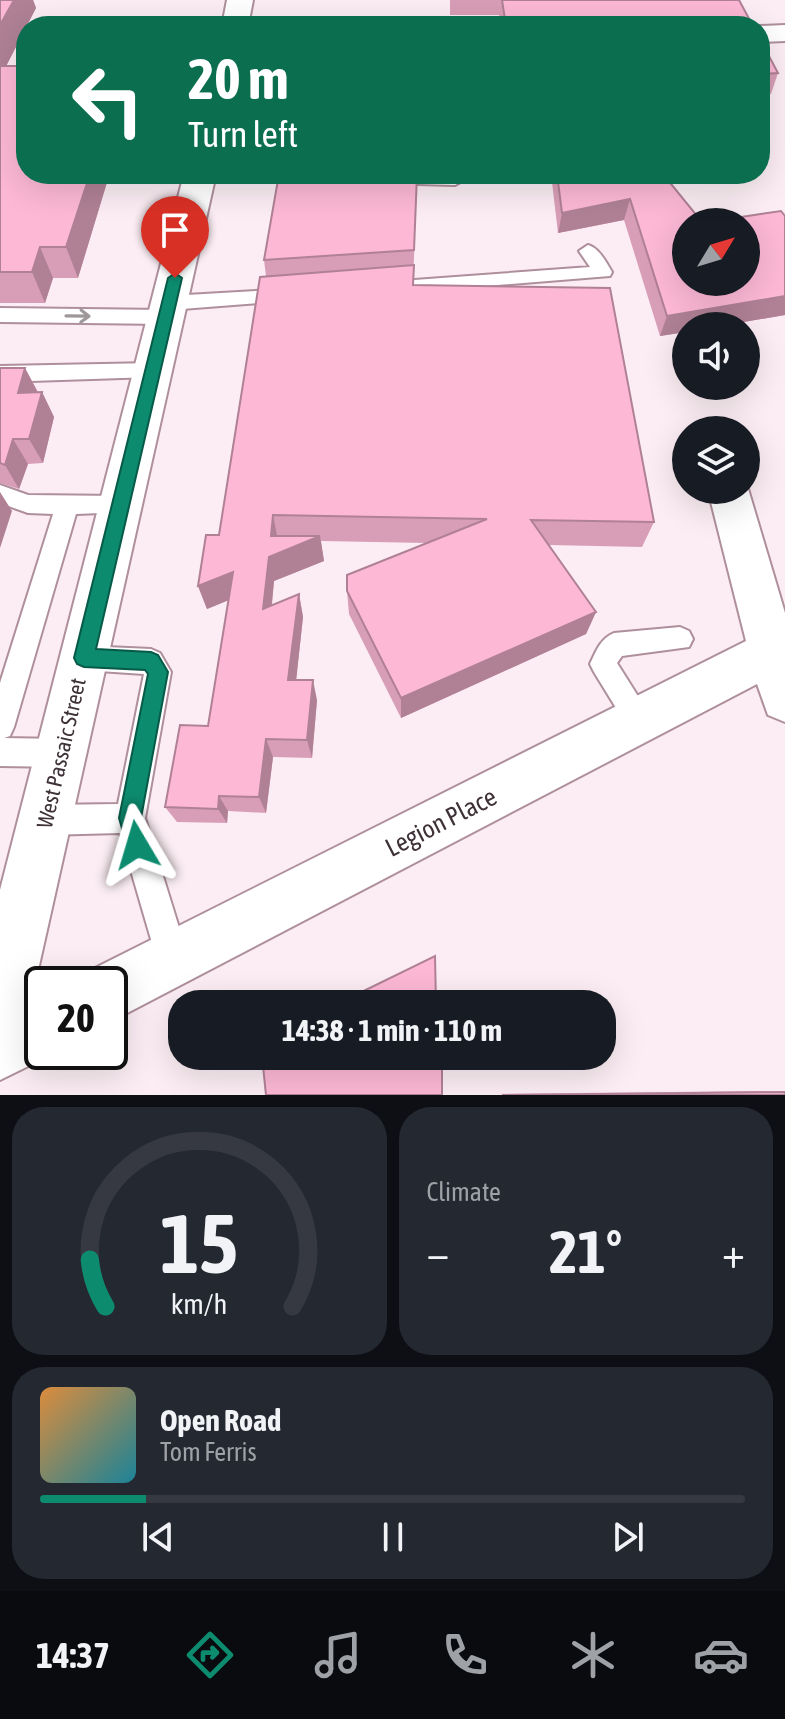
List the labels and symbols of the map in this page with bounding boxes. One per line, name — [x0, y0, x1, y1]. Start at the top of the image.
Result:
pin — [141, 196, 209, 278]
north arrow — [672, 208, 760, 296]
one-way arrow — [64, 308, 91, 323]
street label: West Passaic Street — [31, 675, 91, 831]
street label: Legion Place — [380, 781, 502, 863]
position arrow — [95, 803, 179, 887]
speed limit sign: 20 — [24, 966, 128, 1070]

